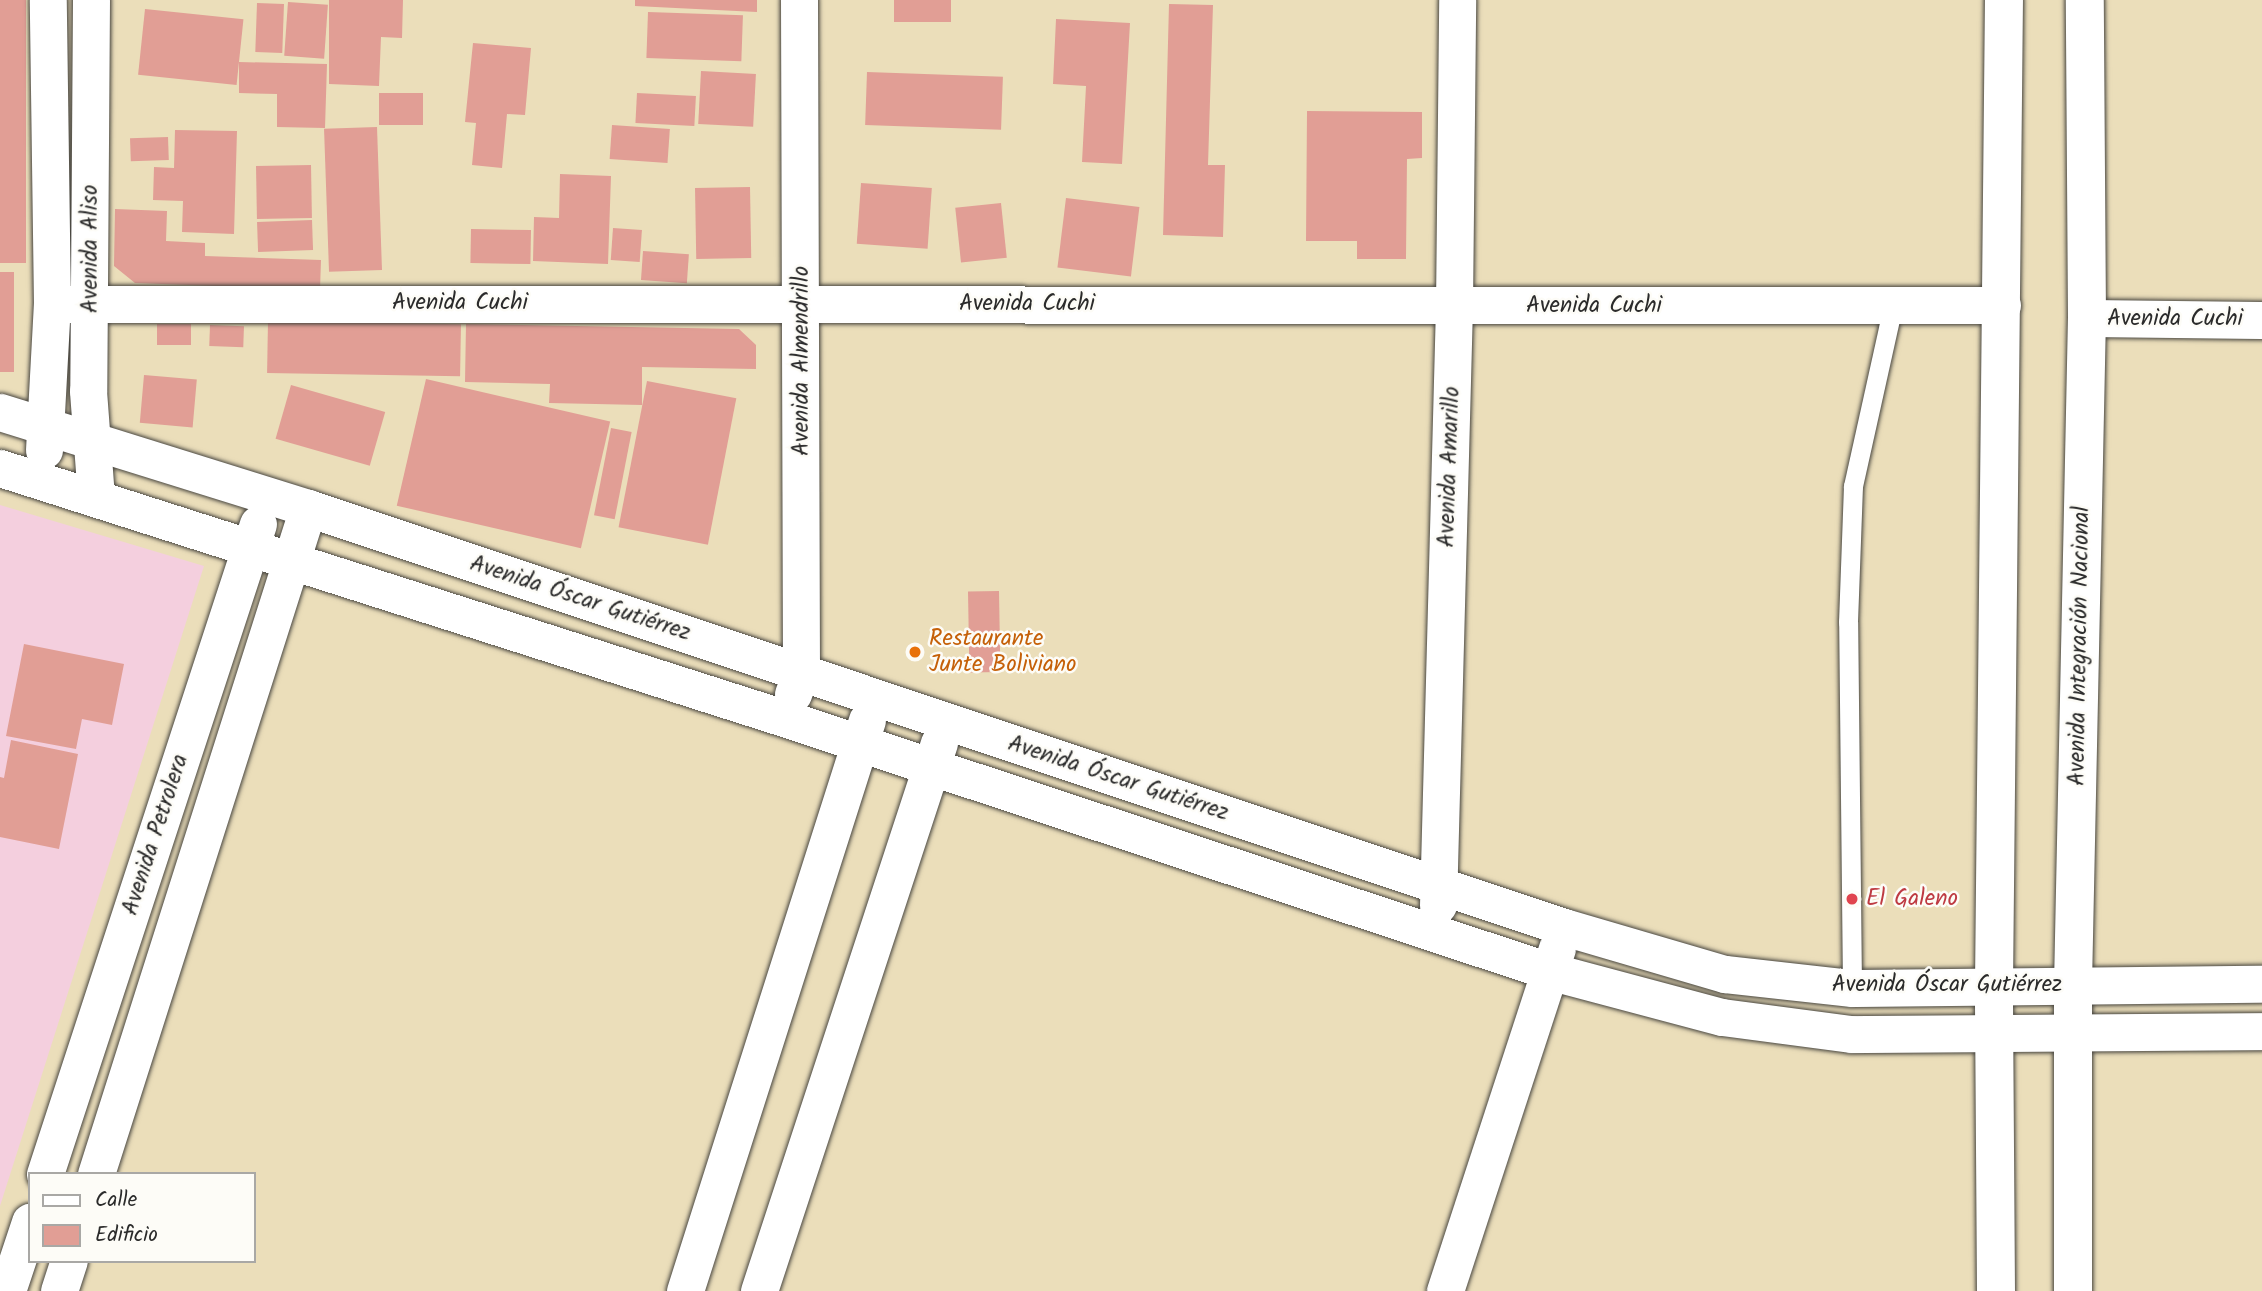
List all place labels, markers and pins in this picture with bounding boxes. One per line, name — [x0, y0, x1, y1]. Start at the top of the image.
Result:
place label: Restaurante Junte Boliviano — [929, 625, 1076, 679]
marker: Restaurante Junte Boliviano — [907, 644, 923, 660]
place label: El Galeno — [1866, 885, 1958, 913]
marker: El Galeno — [1844, 891, 1860, 907]

